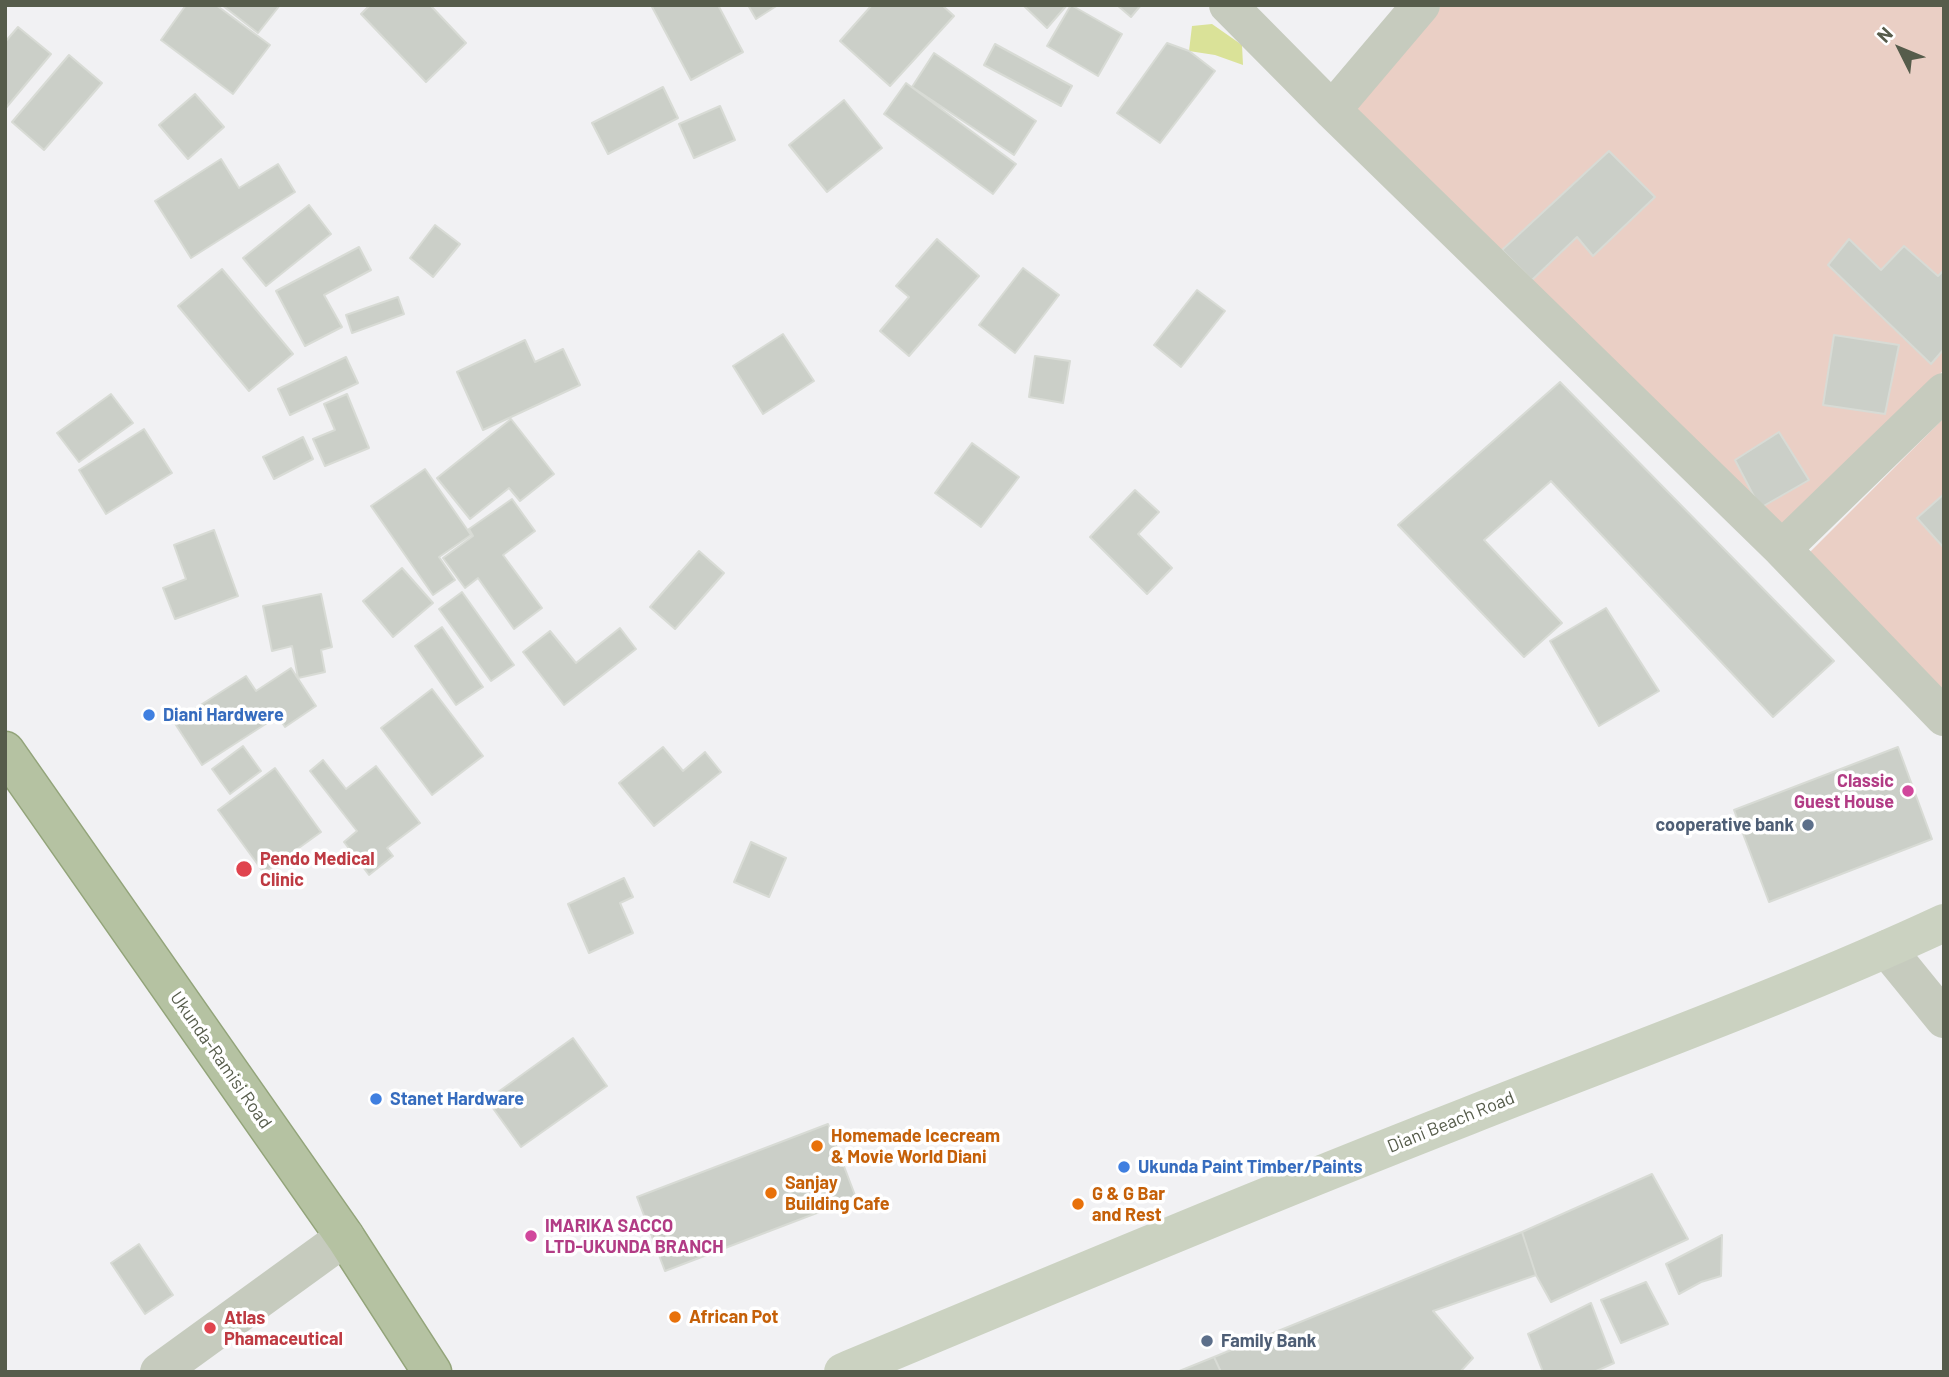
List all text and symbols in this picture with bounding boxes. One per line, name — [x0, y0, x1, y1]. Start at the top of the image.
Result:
north arrow — [1865, 14, 1935, 84]
text: N — [1872, 22, 1897, 47]
place label: Diani Hardwere — [163, 704, 284, 726]
marker: Diani Hardwere — [141, 707, 157, 723]
place label: Classic Guest House — [1794, 770, 1894, 812]
marker: Classic Guest House — [1900, 783, 1916, 799]
place label: cooperative bank — [1656, 814, 1794, 836]
marker: cooperative bank — [1800, 817, 1816, 833]
place label: Pendo Medical Clinic — [260, 848, 375, 890]
marker: Pendo Medical Clinic — [234, 859, 254, 879]
street label: Ukunda-Ramisi Road — [166, 987, 276, 1133]
street label: Diani Beach Road — [1384, 1087, 1518, 1157]
place label: Stanet Hardware — [390, 1088, 524, 1110]
marker: Stanet Hardware — [368, 1091, 384, 1107]
place label: Homemade Icecream & Movie World Diani — [831, 1125, 1000, 1168]
marker: Homemade Icecream & Movie World Diani — [809, 1138, 825, 1154]
place label: Ukunda Paint Timber/Paints — [1138, 1156, 1363, 1178]
marker: Ukunda Paint Timber/Paints — [1116, 1159, 1132, 1175]
place label: Sanjay Building Cafe — [785, 1172, 890, 1214]
place label: G & G Bar and Rest — [1092, 1183, 1165, 1226]
marker: Sanjay Building Cafe — [763, 1185, 779, 1201]
marker: G & G Bar and Rest — [1070, 1196, 1086, 1212]
place label: IMARIKA SACCO LTD-UKUNDA BRANCH — [545, 1215, 723, 1258]
marker: IMARIKA SACCO LTD-UKUNDA BRANCH — [523, 1228, 539, 1244]
place label: African Pot — [689, 1306, 778, 1328]
place label: Atlas Phamaceutical — [224, 1307, 343, 1350]
marker: African Pot — [667, 1309, 683, 1325]
marker: Atlas Phamaceutical — [202, 1320, 218, 1336]
place label: Family Bank — [1221, 1330, 1316, 1352]
marker: Family Bank — [1199, 1333, 1215, 1349]

